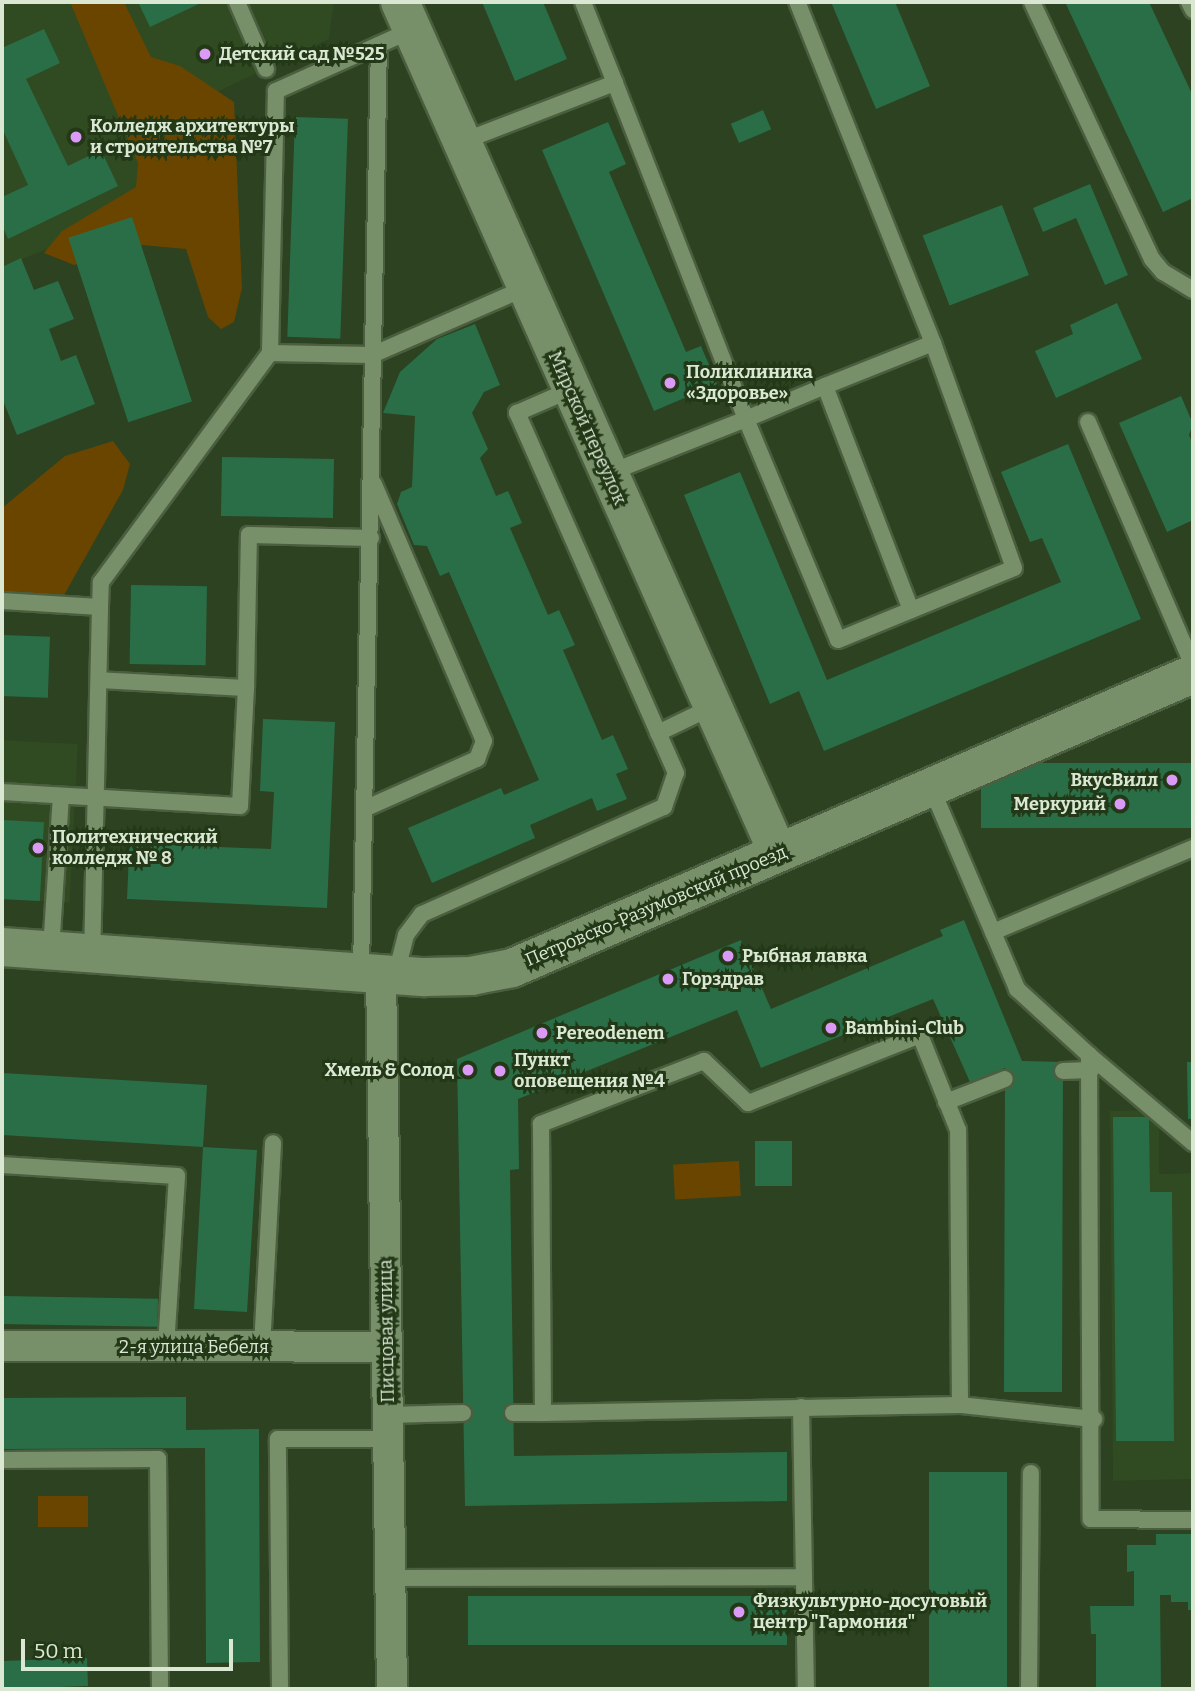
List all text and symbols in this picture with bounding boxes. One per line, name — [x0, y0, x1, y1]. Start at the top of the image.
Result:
place label: Детский сад №525 — [219, 43, 385, 65]
marker: Детский сад №525 — [197, 46, 213, 62]
place label: Колледж архитектуры и строительства №7 — [90, 116, 295, 158]
marker: Колледж архитектуры и строительства №7 — [68, 129, 84, 145]
street label: Мирской переулок — [543, 348, 631, 508]
place label: Поликлиника «Здоровье» — [686, 362, 813, 404]
marker: Поликлиника «Здоровье» — [660, 373, 680, 393]
place label: ВкусВилл — [1070, 769, 1158, 791]
marker: ВкусВилл — [1164, 772, 1180, 788]
place label: Меркурий — [1013, 793, 1106, 815]
marker: Меркурий — [1112, 796, 1128, 812]
place label: Политехнический колледж № 8 — [52, 827, 218, 870]
marker: Политехнический колледж № 8 — [30, 840, 46, 856]
street label: Петровско-Разумовский проезд — [522, 841, 790, 971]
place label: Рыбная лавка — [742, 945, 867, 967]
marker: Рыбная лавка — [720, 948, 736, 964]
place label: Горздрав — [682, 968, 764, 990]
marker: Горздрав — [660, 971, 676, 987]
place label: Bambini-Club — [845, 1017, 964, 1039]
marker: Bambini-Club — [823, 1020, 839, 1036]
place label: Pereodenem — [556, 1022, 665, 1044]
marker: Pereodenem — [534, 1025, 550, 1041]
place label: Пункт оповещения №4 — [514, 1050, 665, 1092]
place label: Хмель & Солод — [325, 1059, 454, 1081]
marker: Хмель & Солод — [460, 1062, 476, 1078]
marker: Пункт оповещения №4 — [492, 1063, 508, 1079]
street label: Писцовая улица — [375, 1259, 399, 1403]
street label: 2-я улица Бебеля — [119, 1336, 269, 1358]
place label: Физкультурно-досуговый центр "Гармония" — [753, 1591, 987, 1634]
marker: Физкультурно-досуговый центр "Гармония" — [731, 1604, 747, 1620]
scale bar — [24, 1624, 236, 1668]
text: 50 m — [34, 1638, 83, 1664]

